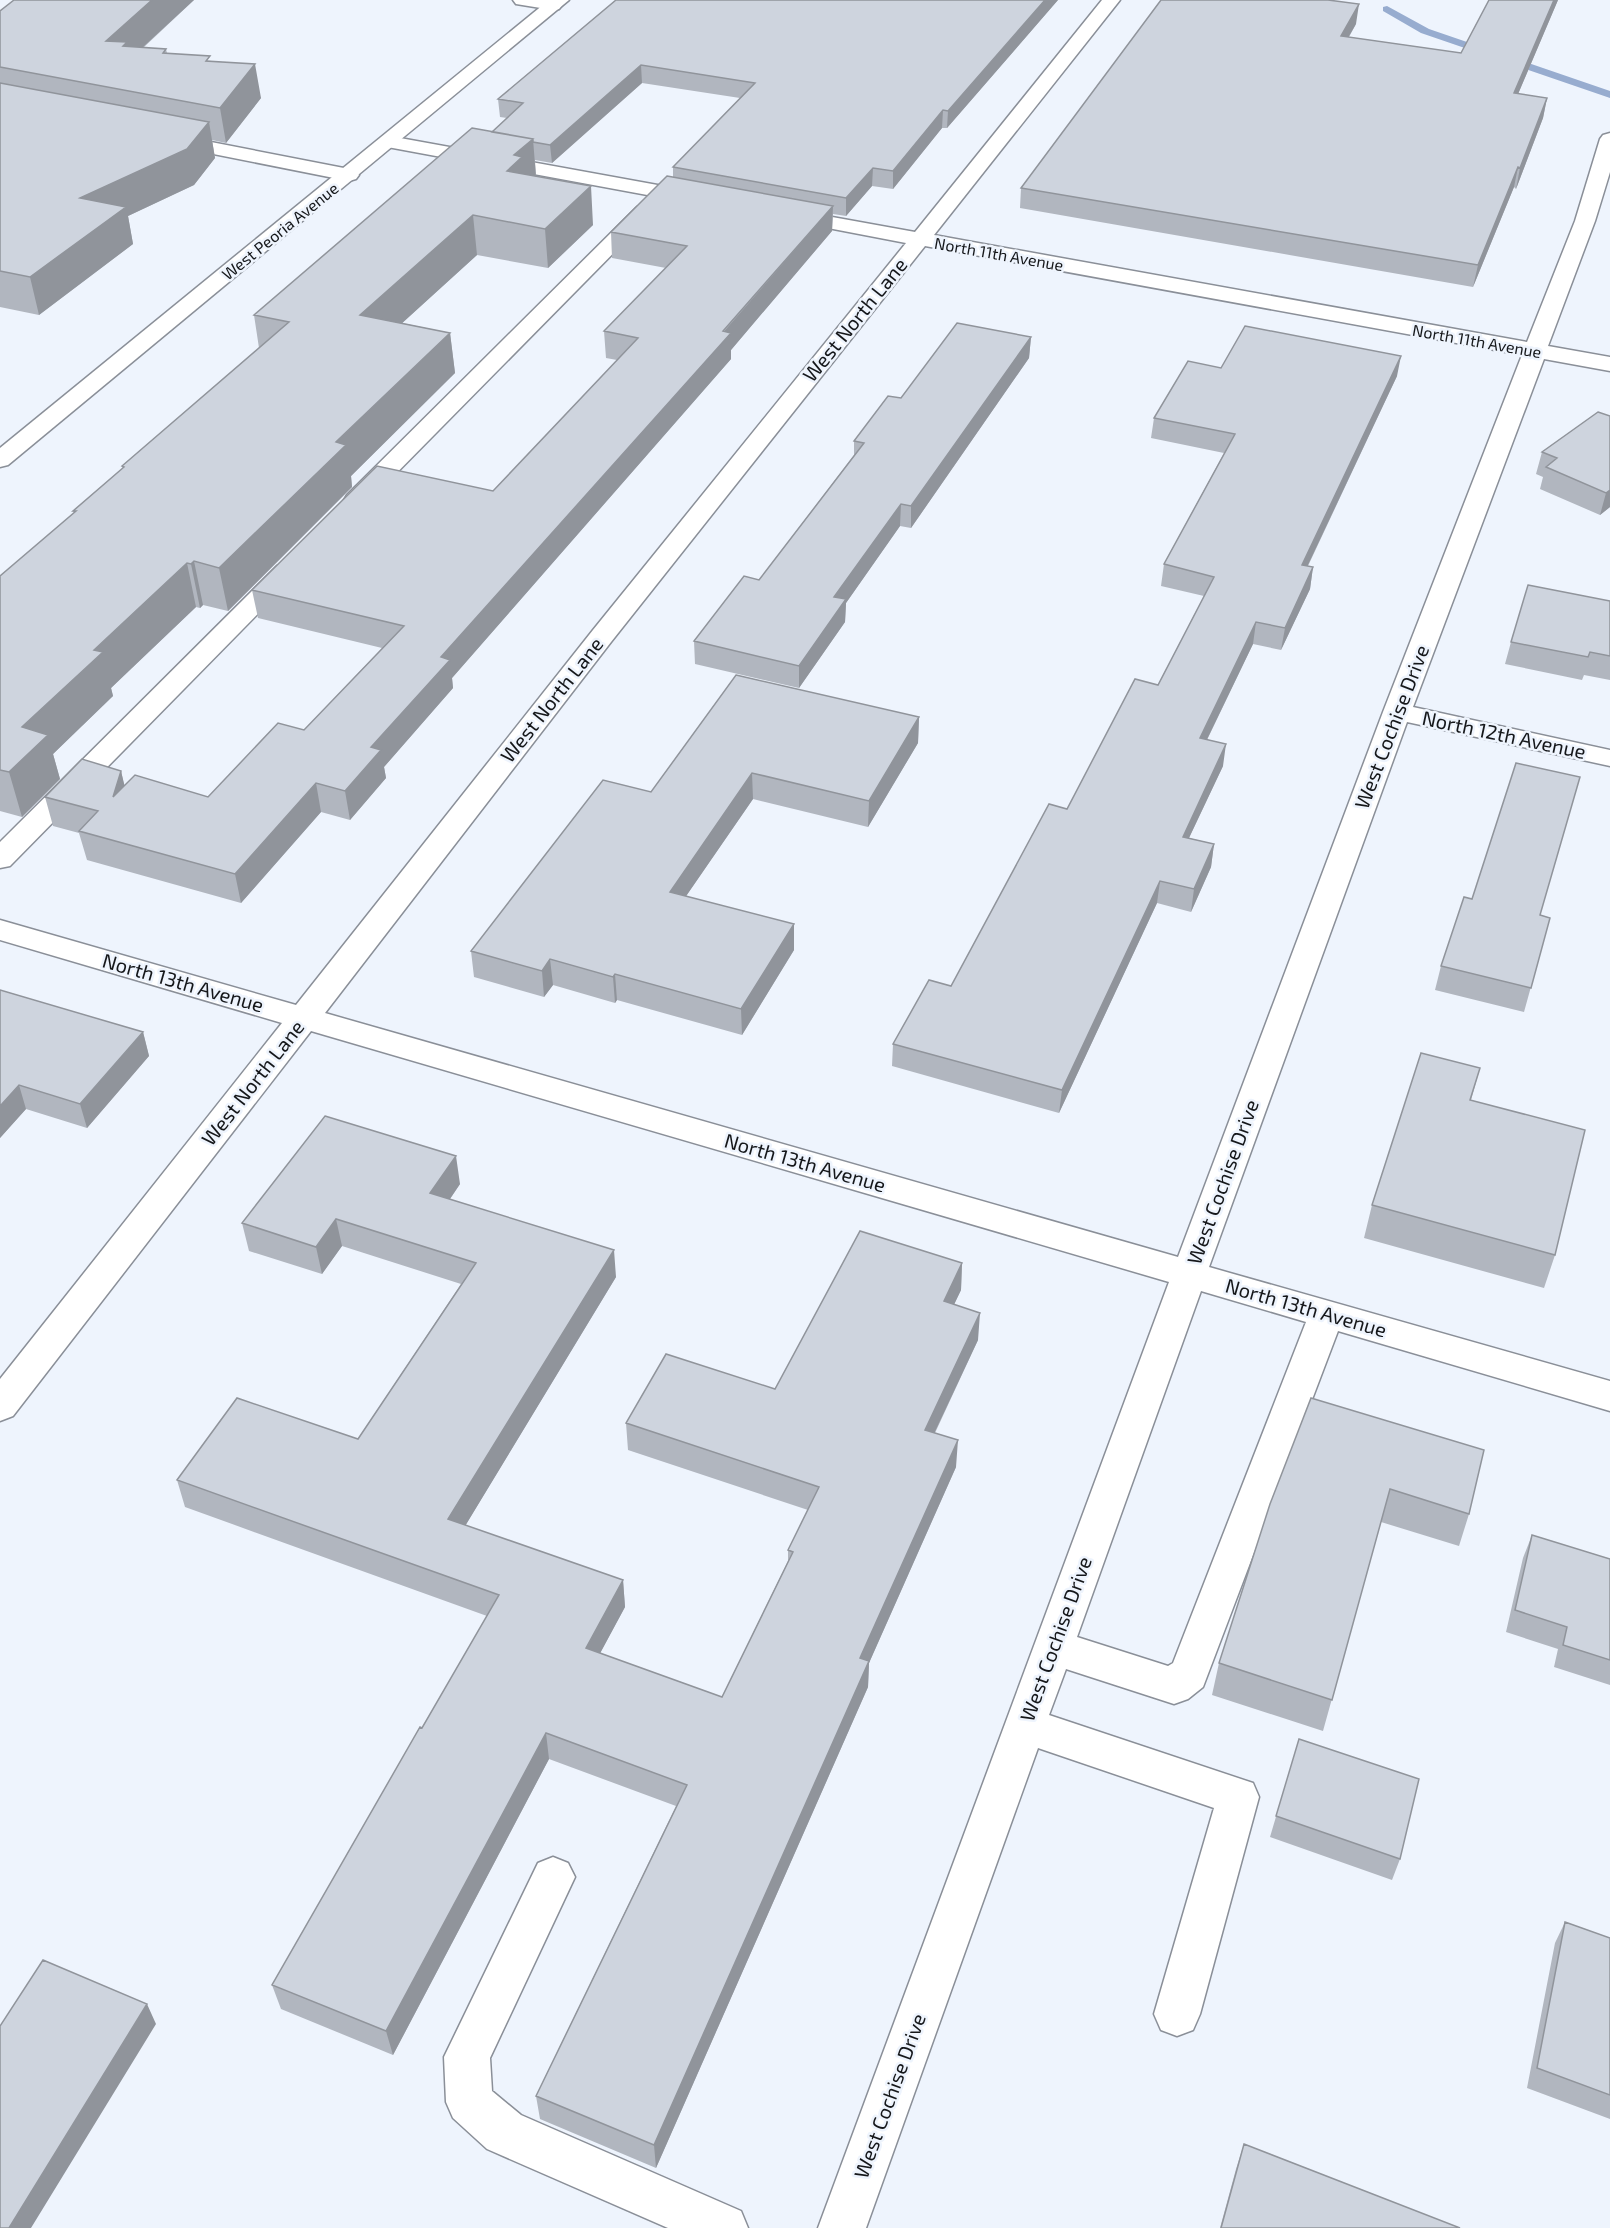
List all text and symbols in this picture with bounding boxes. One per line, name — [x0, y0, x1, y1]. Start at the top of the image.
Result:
street label: West Peoria Avenue — [218, 178, 342, 283]
street label: North 11th Avenue — [933, 233, 1065, 274]
street label: West North Lane — [797, 253, 911, 386]
street label: North 11th Avenue — [1411, 320, 1543, 361]
street label: West North Lane — [495, 632, 608, 767]
street label: West Cochise Drive — [1349, 641, 1433, 812]
street label: North 12th Avenue — [1420, 705, 1588, 763]
street label: North 13th Avenue — [100, 948, 267, 1017]
street label: West North Lane — [196, 1015, 309, 1150]
street label: West Cochise Drive — [1181, 1096, 1263, 1267]
street label: North 13th Avenue — [722, 1128, 889, 1197]
street label: North 13th Avenue — [1223, 1273, 1390, 1342]
street label: West Cochise Drive — [1014, 1553, 1096, 1724]
street label: West Cochise Drive — [848, 2010, 930, 2181]

